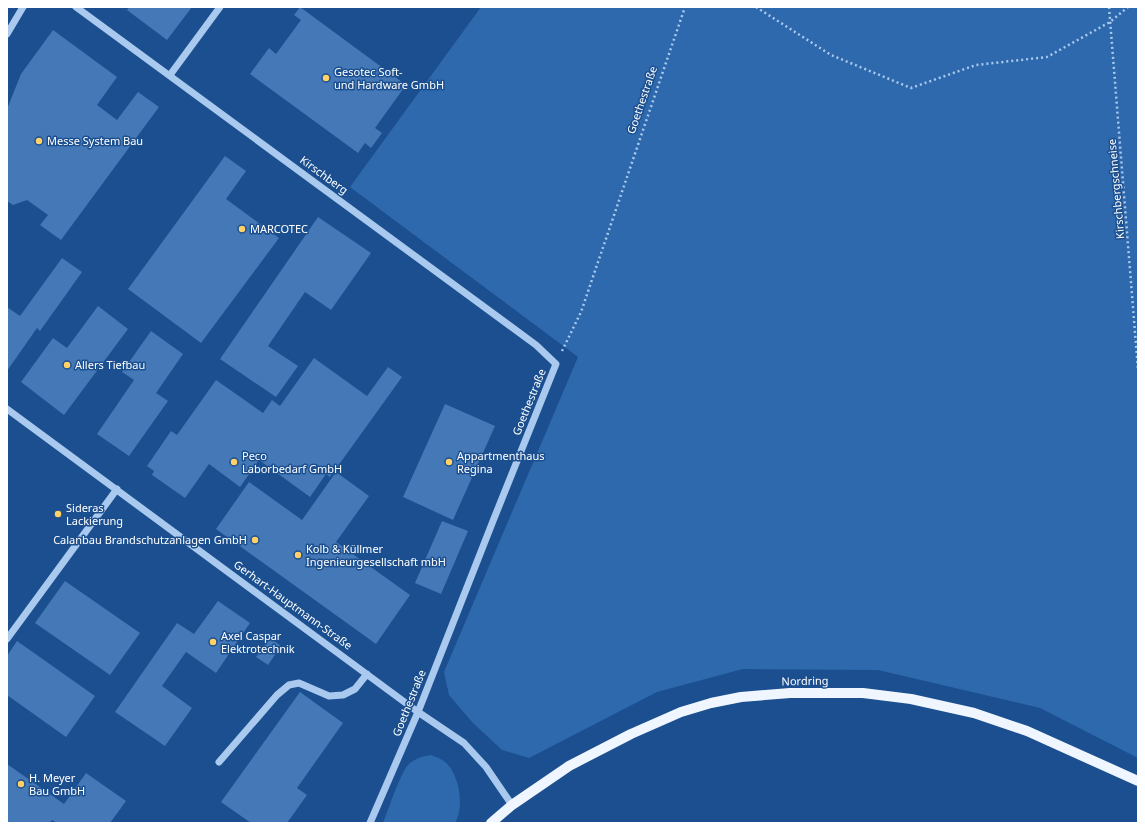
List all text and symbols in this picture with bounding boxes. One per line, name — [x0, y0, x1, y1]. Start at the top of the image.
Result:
place label: Gesotec Soft- und Hardware GmbH — [334, 64, 444, 92]
street label: Goethestraße — [623, 64, 660, 136]
marker: Gesotec Soft- und Hardware GmbH — [321, 73, 331, 83]
place label: Messe System Bau — [47, 133, 143, 148]
marker: Messe System Bau — [34, 136, 44, 146]
street label: Kirschbergschneise — [1104, 138, 1127, 240]
street label: Kirschberg — [297, 152, 351, 197]
place label: MARCOTEC — [250, 221, 308, 236]
marker: MARCOTEC — [237, 224, 247, 234]
place label: Allers Tiefbau — [75, 357, 145, 372]
marker: Allers Tiefbau — [62, 360, 72, 370]
street label: Goethestraße — [508, 366, 549, 437]
place label: Peco Laborbedarf GmbH — [242, 448, 342, 476]
place label: Appartmenthaus Regina — [457, 448, 545, 476]
marker: Peco Laborbedarf GmbH — [229, 457, 239, 467]
marker: Appartmenthaus Regina — [444, 457, 454, 467]
place label: Sideras Lackierung — [66, 500, 123, 528]
marker: Sideras Lackierung — [53, 509, 63, 519]
place label: Calanbau Brandschutzanlagen GmbH — [53, 532, 247, 547]
marker: Calanbau Brandschutzanlagen GmbH — [250, 535, 260, 545]
place label: Kolb & Küllmer Ingenieurgesellschaft mbH — [306, 541, 446, 569]
marker: Kolb & Küllmer Ingenieurgesellschaft mbH — [293, 550, 303, 560]
street label: Gerhart-Hauptmann-Straße — [231, 557, 356, 653]
place label: Axel Caspar Elektrotechnik — [221, 628, 295, 656]
marker: Axel Caspar Elektrotechnik — [208, 637, 218, 647]
street label: Goethestraße — [388, 667, 429, 738]
street label: Nordring — [781, 673, 829, 688]
place label: H. Meyer Bau GmbH — [29, 770, 85, 798]
marker: H. Meyer Bau GmbH — [16, 779, 26, 789]

